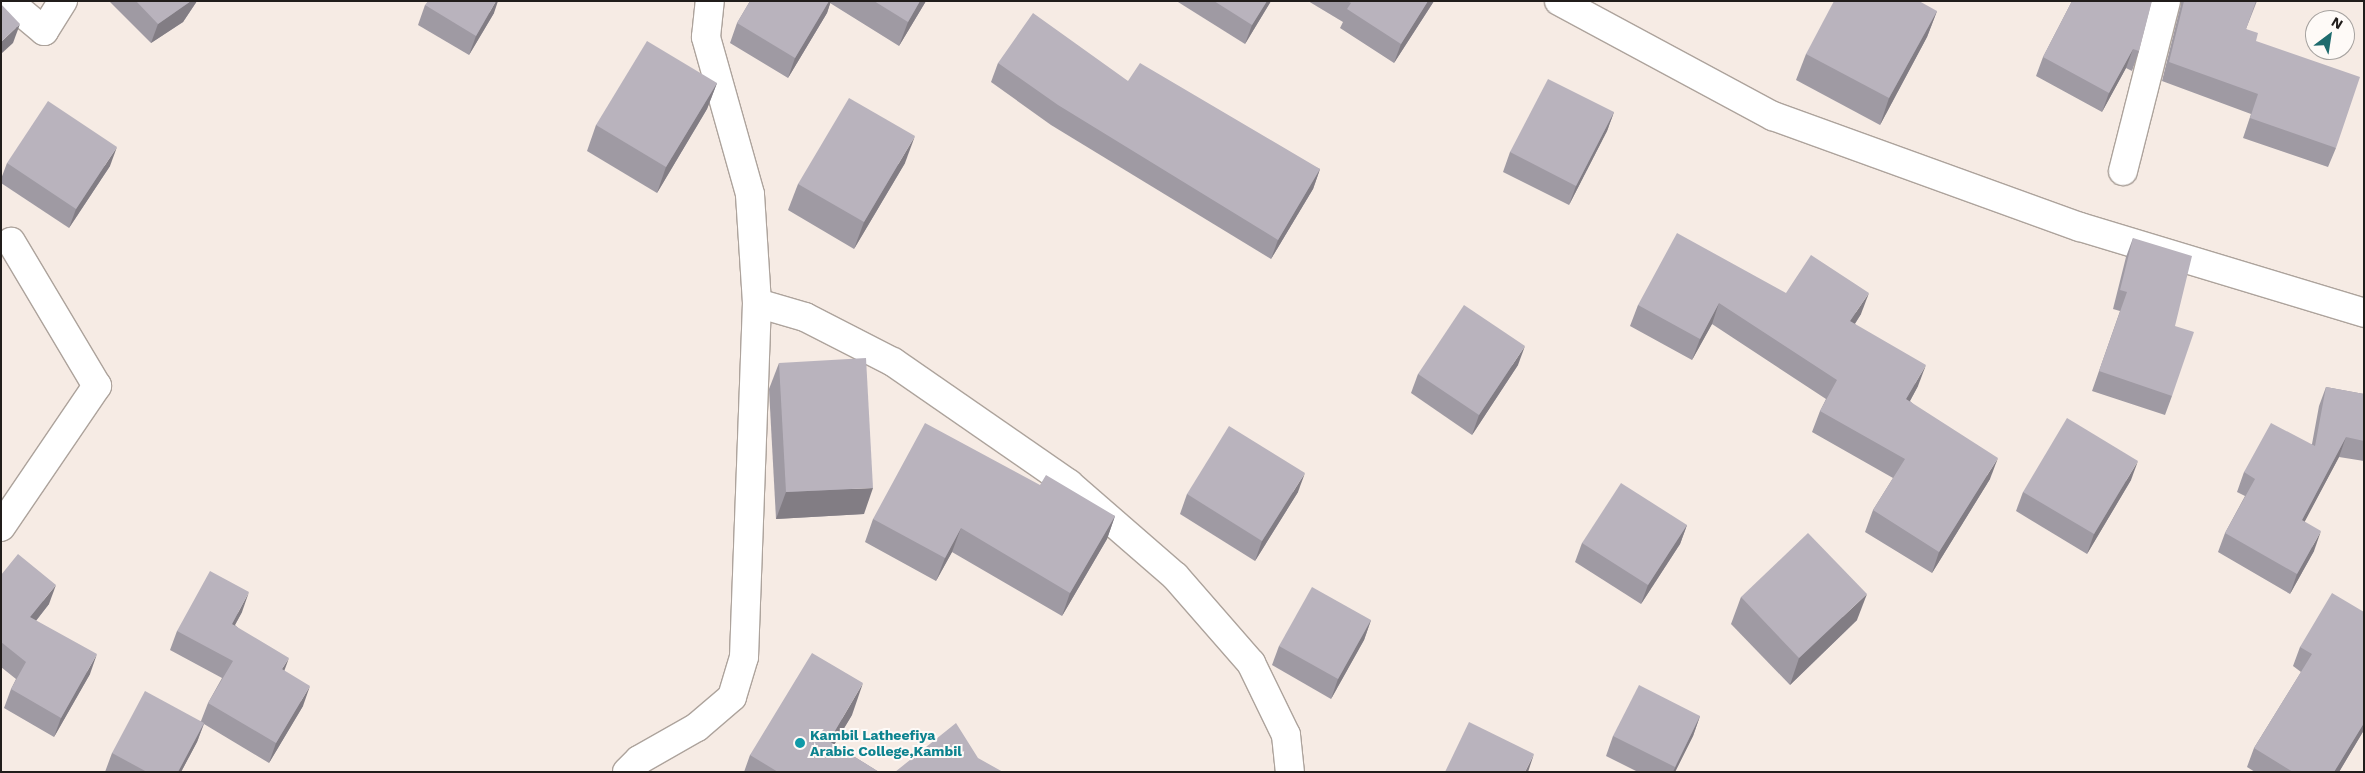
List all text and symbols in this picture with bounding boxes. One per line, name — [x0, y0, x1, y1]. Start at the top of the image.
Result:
north arrow — [2305, 10, 2355, 60]
text: N — [2329, 13, 2346, 33]
place label: Kambil Latheefiya Arabic College,Kambil — [810, 727, 962, 760]
marker: Kambil Latheefiya Arabic College,Kambil — [794, 737, 806, 749]

